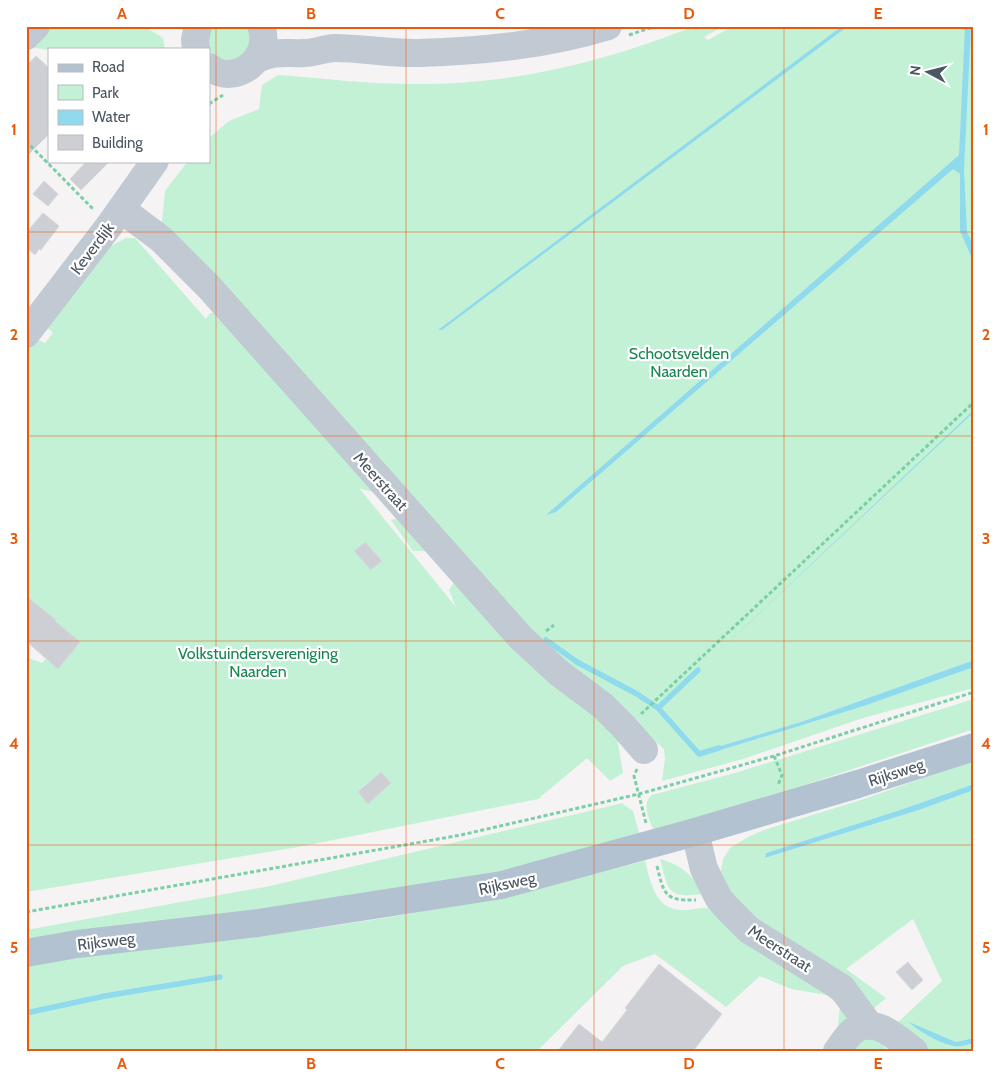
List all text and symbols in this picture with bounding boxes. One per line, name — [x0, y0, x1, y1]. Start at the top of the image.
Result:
text: A — [117, 4, 127, 23]
text: B — [306, 4, 316, 23]
text: C — [495, 4, 505, 23]
text: D — [683, 4, 695, 23]
text: E — [873, 4, 883, 23]
legend — [48, 48, 210, 162]
north arrow — [902, 48, 952, 98]
text: Road — [92, 58, 125, 76]
text: N — [906, 64, 925, 76]
text: Park — [92, 84, 119, 102]
text: Water — [92, 108, 130, 126]
text: 1 — [11, 120, 17, 139]
text: 1 — [983, 120, 989, 139]
text: Building — [92, 134, 143, 152]
street label: Keverdijk — [67, 218, 119, 278]
text: 2 — [10, 325, 18, 344]
text: 2 — [982, 325, 990, 344]
park label: Schootsvelden Naarden — [629, 344, 729, 381]
street label: Meerstraat — [350, 448, 412, 515]
text: 3 — [10, 529, 18, 548]
text: 3 — [982, 529, 990, 548]
park label: Volkstuindersvereniging Naarden — [178, 644, 339, 681]
text: 4 — [9, 734, 19, 753]
text: 4 — [981, 734, 991, 753]
street label: Rijksweg — [866, 754, 928, 790]
street label: Rijksweg — [477, 868, 538, 899]
street label: Meerstraat — [744, 921, 816, 976]
street label: Rijksweg — [76, 928, 137, 954]
text: 5 — [10, 938, 18, 957]
text: 5 — [982, 938, 990, 957]
text: A — [117, 1054, 127, 1073]
text: B — [306, 1054, 316, 1073]
text: C — [495, 1054, 505, 1073]
text: D — [683, 1054, 695, 1073]
text: E — [873, 1054, 883, 1073]

